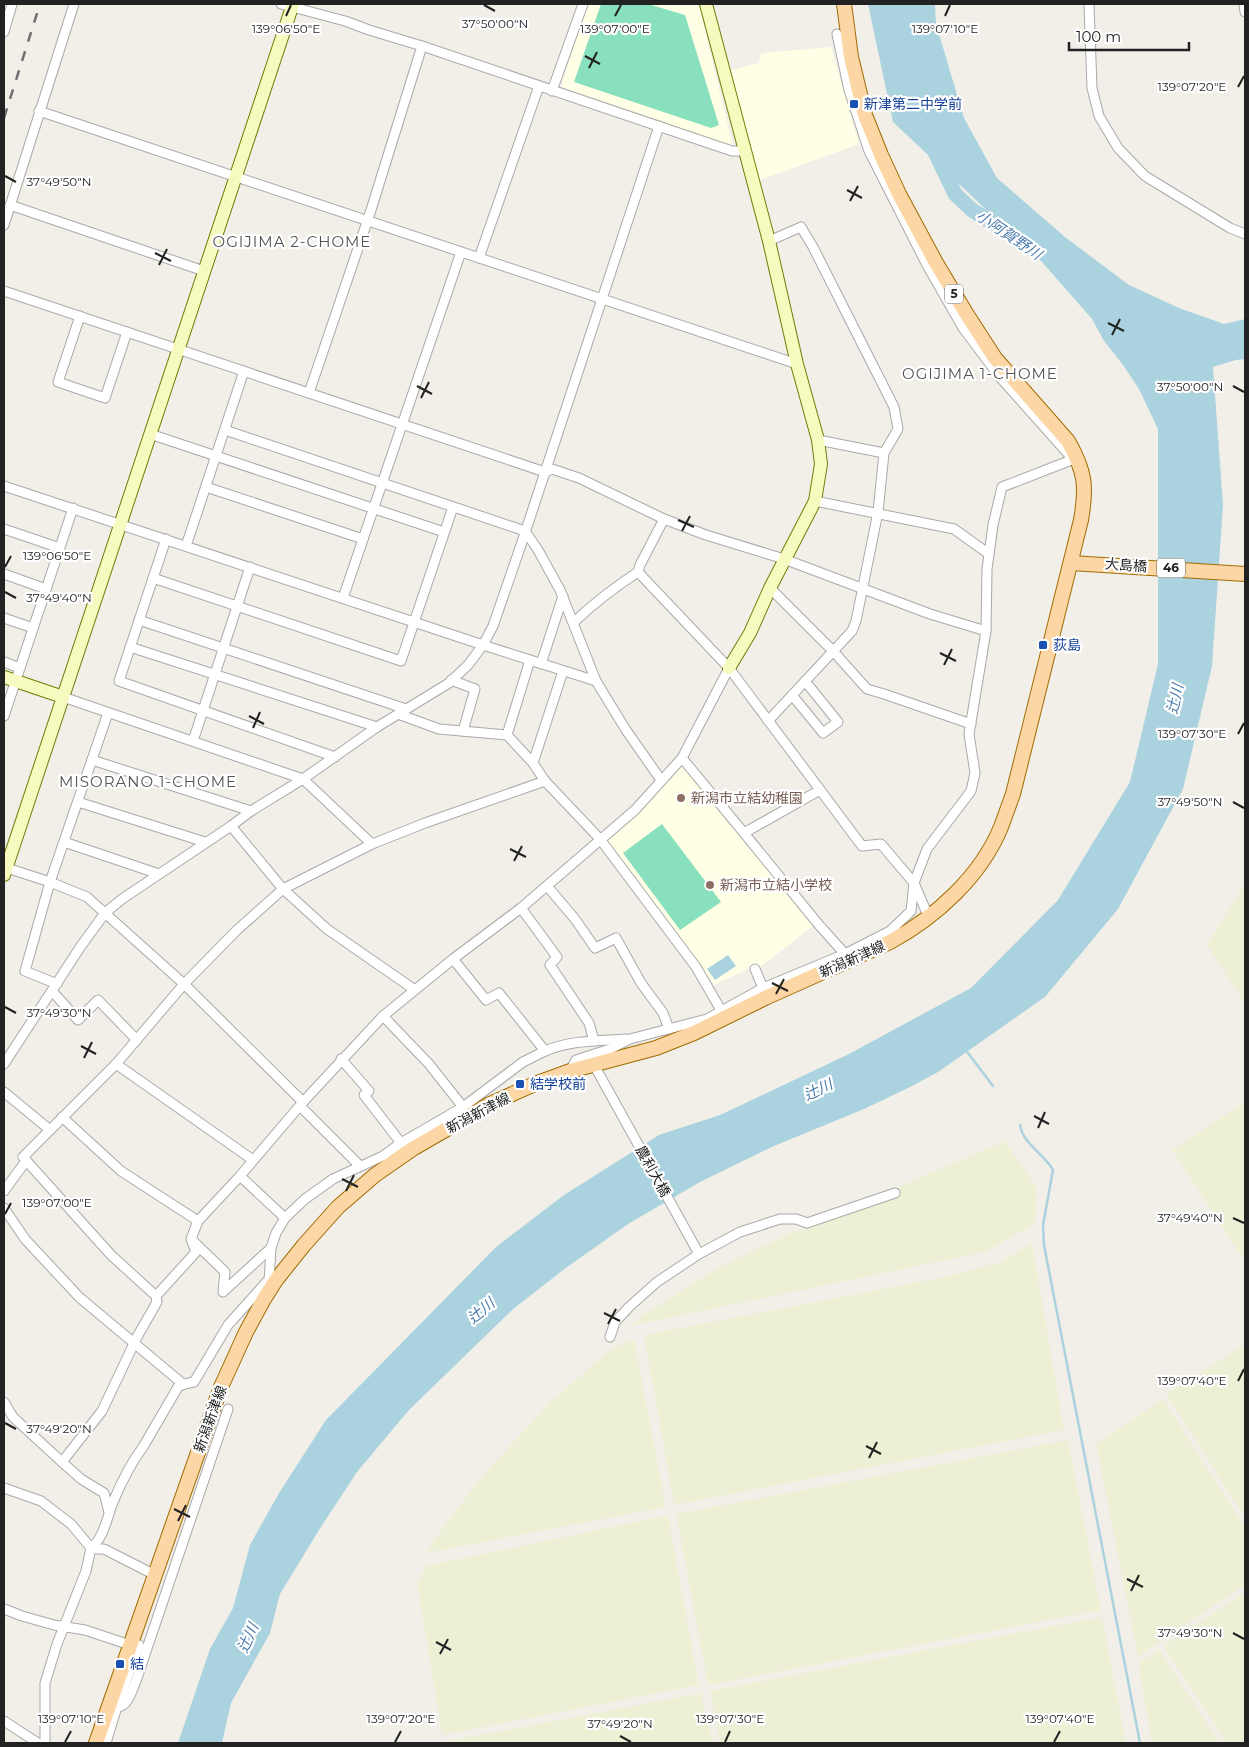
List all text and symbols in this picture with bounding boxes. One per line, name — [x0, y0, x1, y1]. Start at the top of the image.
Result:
text: 37°50'00"N — [462, 16, 528, 31]
scale bar — [1069, 20, 1189, 52]
text: 139°06'50"E — [252, 21, 320, 36]
text: 139°07'00"E — [580, 21, 650, 36]
text: 139°07'10"E — [912, 21, 978, 36]
text: 100 m — [1076, 27, 1121, 46]
text: 139°07'20"E — [1158, 79, 1226, 94]
place label: 新津第二中学前 — [864, 95, 962, 113]
marker: 新津第二中学前 — [848, 98, 860, 110]
text: 37°49'50"N — [26, 174, 92, 189]
water label: 小阿賀野川 — [973, 206, 1047, 265]
district label: OGIJIMA 2-CHOME — [213, 232, 371, 251]
road number: 5 — [945, 284, 963, 304]
district label: OGIJIMA 1-CHOME — [902, 364, 1058, 383]
text: 37°50'00"N — [1157, 379, 1223, 394]
text: 139°06'50"E — [23, 548, 91, 563]
street label: 大島橋 — [1104, 555, 1148, 575]
road number: 46 — [1157, 558, 1185, 578]
text: 37°49'40"N — [26, 590, 92, 605]
place label: 荻島 — [1053, 636, 1081, 654]
marker: 荻島 — [1037, 639, 1049, 651]
water label: 辻川 — [1162, 680, 1187, 716]
text: 139°07'30"E — [1158, 726, 1226, 741]
district label: MISORANO 1-CHOME — [59, 772, 237, 791]
place label: 新潟市立結幼稚園 — [691, 789, 803, 807]
marker: 新潟市立結幼稚園 — [675, 792, 687, 804]
text: 37°49'50"N — [1157, 794, 1223, 809]
place label: 新潟市立結小学校 — [720, 876, 832, 894]
marker: 新潟市立結小学校 — [704, 879, 716, 891]
street label: 新潟新津線 — [816, 937, 888, 981]
text: 37°49'30"N — [26, 1005, 92, 1020]
water label: 辻川 — [800, 1074, 837, 1105]
place label: 結学校前 — [530, 1075, 586, 1093]
marker: 結学校前 — [514, 1078, 526, 1090]
street label: 新潟新津線 — [443, 1089, 513, 1137]
street label: 農利大橋 — [632, 1142, 674, 1200]
text: 139°07'00"E — [22, 1195, 92, 1210]
text: 37°49'40"N — [1157, 1210, 1223, 1225]
water label: 辻川 — [463, 1292, 500, 1328]
text: 139°07'40"E — [1157, 1373, 1227, 1388]
street label: 新潟新津線 — [190, 1383, 230, 1455]
text: 37°49'20"N — [26, 1421, 92, 1436]
water label: 辻川 — [233, 1618, 263, 1655]
text: 37°49'30"N — [1157, 1625, 1223, 1640]
place label: 結 — [130, 1655, 144, 1673]
marker: 結 — [114, 1658, 126, 1670]
text: 139°07'10"E — [38, 1711, 104, 1726]
text: 139°07'20"E — [367, 1711, 435, 1726]
text: 139°07'30"E — [696, 1711, 764, 1726]
text: 139°07'40"E — [1025, 1711, 1095, 1726]
text: 37°49'20"N — [587, 1716, 653, 1731]

